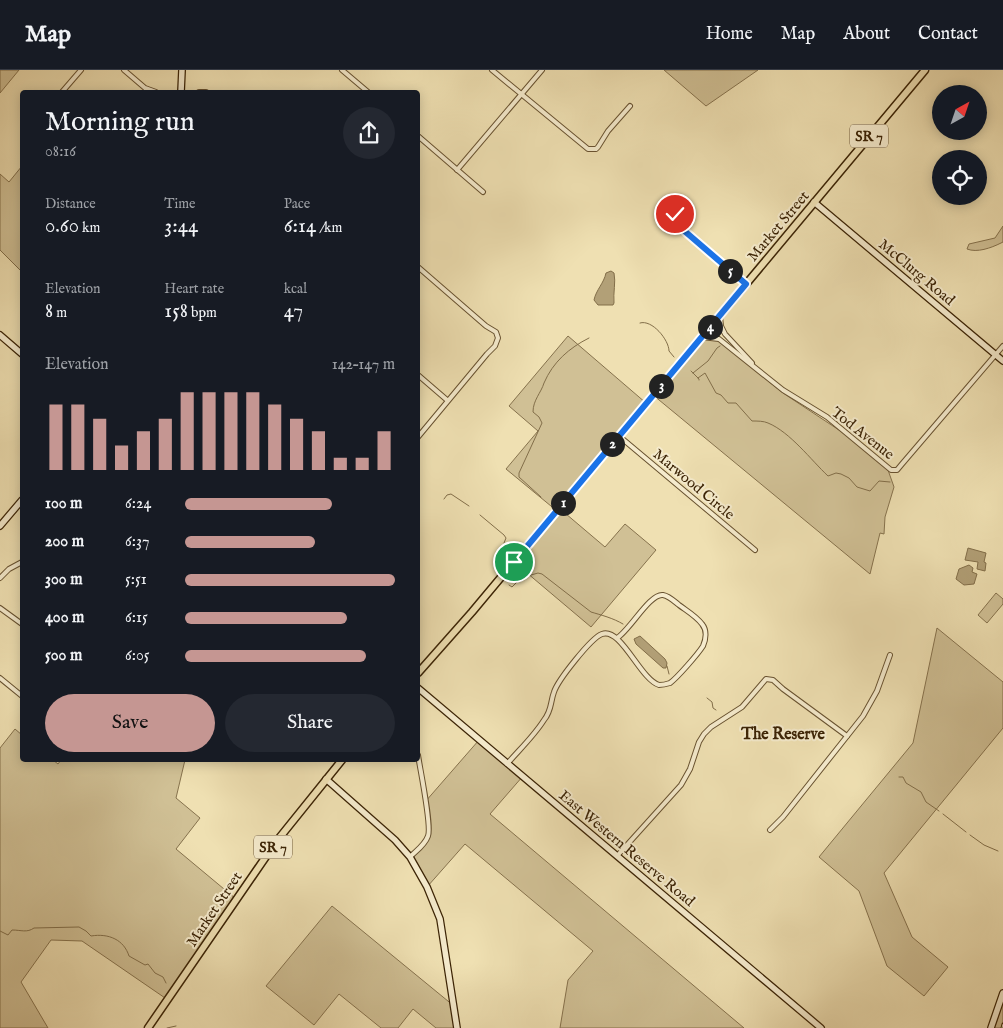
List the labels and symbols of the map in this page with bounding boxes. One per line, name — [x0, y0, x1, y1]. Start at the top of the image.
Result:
north arrow — [932, 85, 988, 140]
road number: SR 7 — [850, 124, 888, 148]
street label: Market Street — [743, 187, 813, 266]
pin — [654, 193, 696, 235]
street label: McClurg Road — [875, 235, 959, 310]
pin: 5 — [718, 258, 742, 284]
pin: 4 — [698, 314, 722, 340]
pin: 3 — [648, 374, 674, 398]
street label: Tod Avenue — [827, 403, 898, 464]
pin: 2 — [600, 432, 624, 456]
street label: Marwood Circle — [649, 445, 738, 524]
pin: 1 — [550, 490, 576, 516]
pin — [493, 541, 535, 583]
district label: The Reserve — [740, 725, 825, 745]
street label: East Western Reserve Road — [555, 786, 699, 911]
road number: SR 7 — [254, 836, 292, 859]
street label: Market Street — [182, 868, 246, 950]

